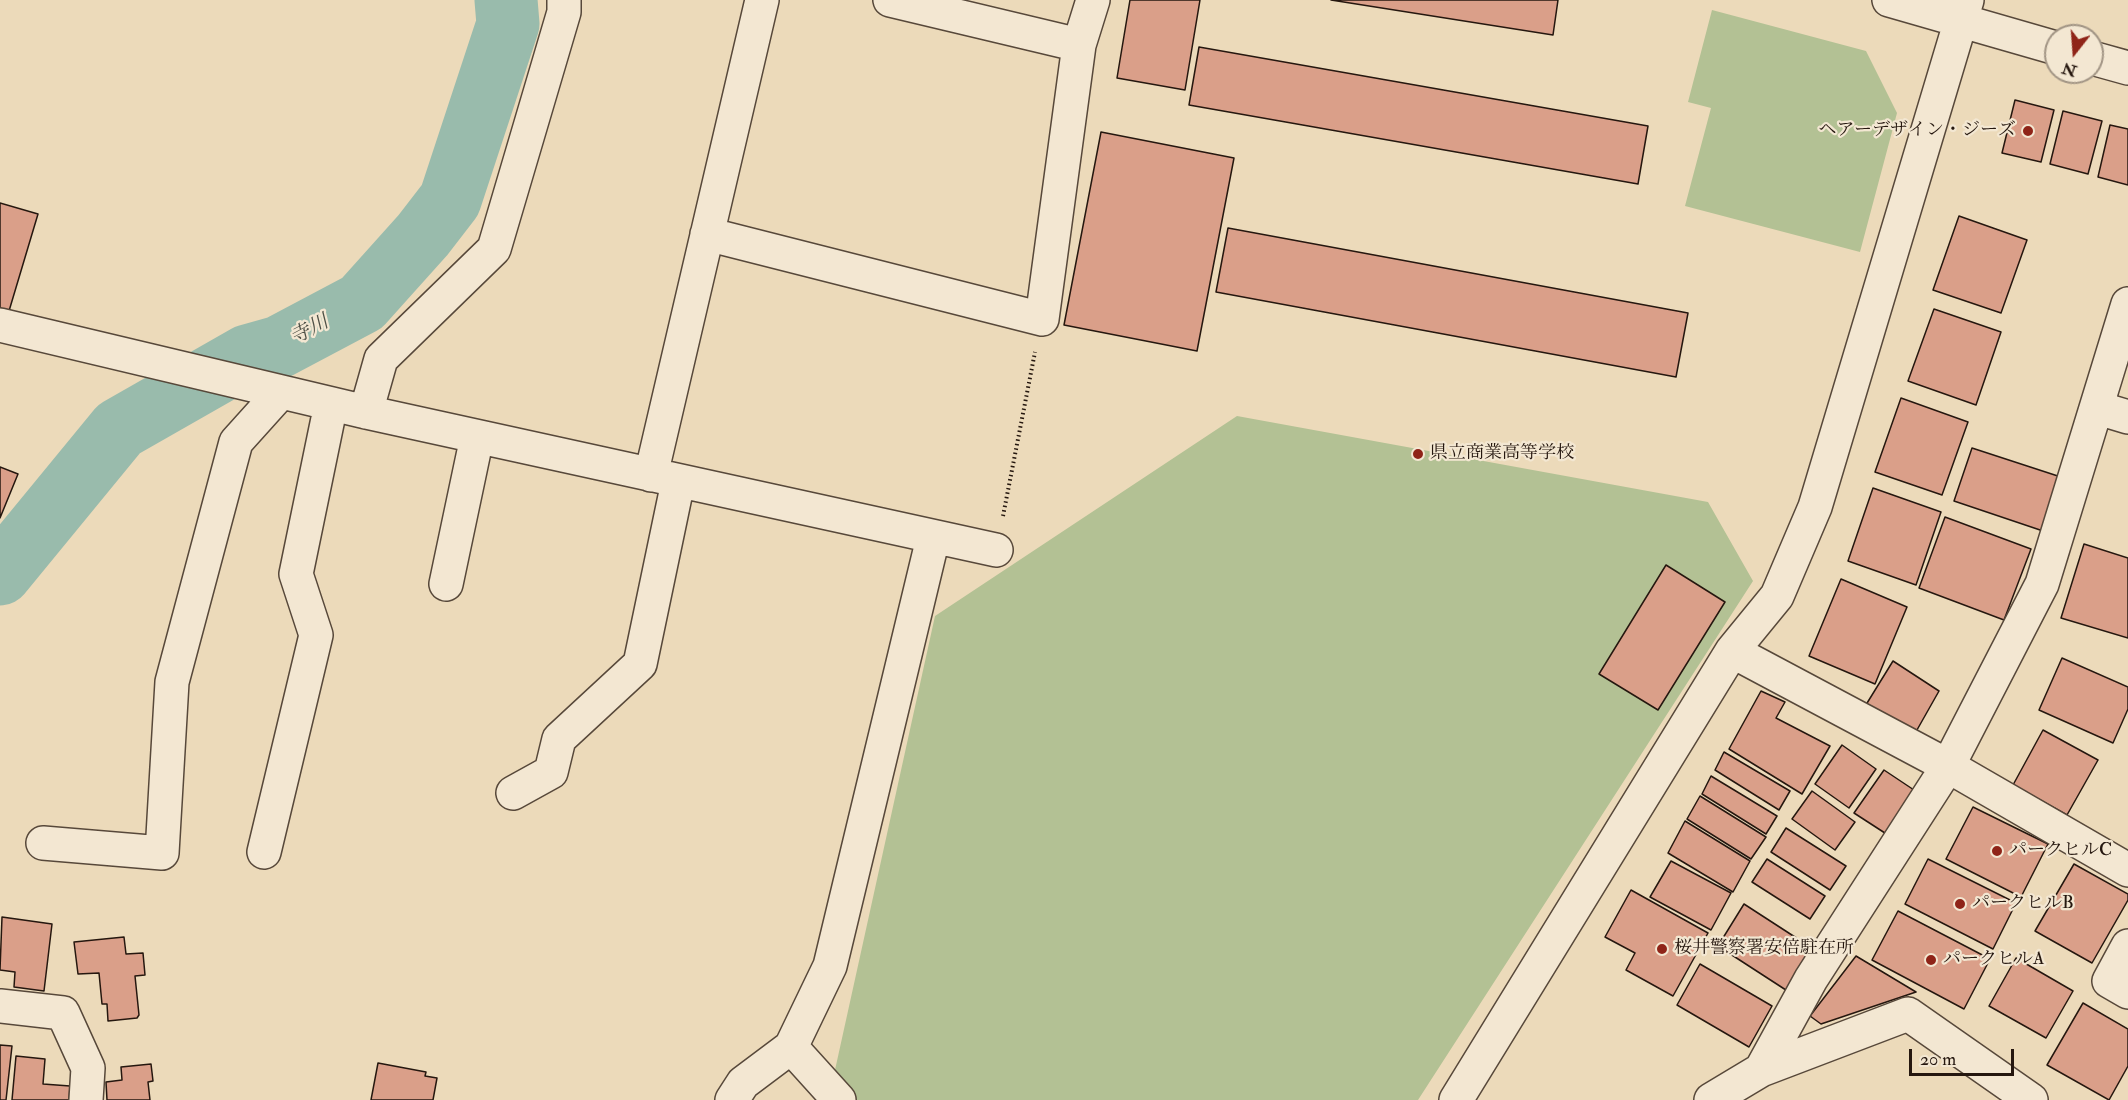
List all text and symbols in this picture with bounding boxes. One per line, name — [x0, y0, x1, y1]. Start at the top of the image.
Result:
north arrow — [2044, 24, 2104, 84]
text: N — [2060, 58, 2079, 81]
place label: ヘアーデザイン・ジーズ — [1819, 120, 2016, 142]
marker: ヘアーデザイン・ジーズ — [2021, 124, 2035, 138]
water label: 寺川 — [287, 311, 333, 351]
place label: 県立商業高等学校 — [1430, 443, 1574, 465]
marker: 県立商業高等学校 — [1411, 447, 1425, 461]
place label: パークヒルC — [2009, 840, 2112, 862]
marker: パークヒルC — [1990, 844, 2004, 858]
place label: パークヒルB — [1972, 893, 2074, 915]
marker: パークヒルB — [1953, 897, 1967, 911]
place label: 桜井警察署安倍駐在所 — [1674, 938, 1854, 960]
marker: 桜井警察署安倍駐在所 — [1655, 942, 1669, 956]
place label: パークヒルA — [1943, 949, 2044, 971]
marker: パークヒルA — [1924, 953, 1938, 967]
scale bar — [1912, 1037, 2017, 1075]
text: 20 m — [1920, 1048, 1956, 1071]

